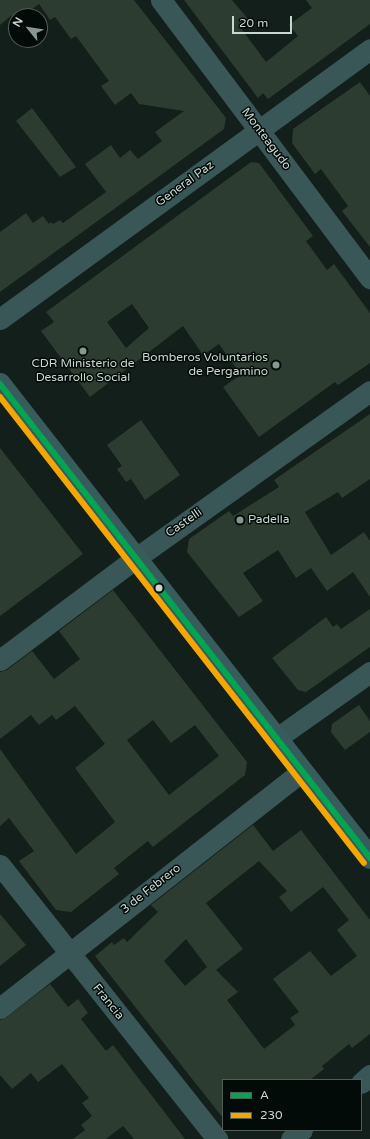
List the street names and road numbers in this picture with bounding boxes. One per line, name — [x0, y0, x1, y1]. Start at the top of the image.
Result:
street label: Monteagudo — [238, 105, 294, 173]
street label: General Paz — [153, 158, 217, 210]
street label: Castelli — [163, 505, 205, 541]
street label: 3 de Febrero — [118, 861, 184, 917]
street label: Francia — [89, 981, 127, 1023]

